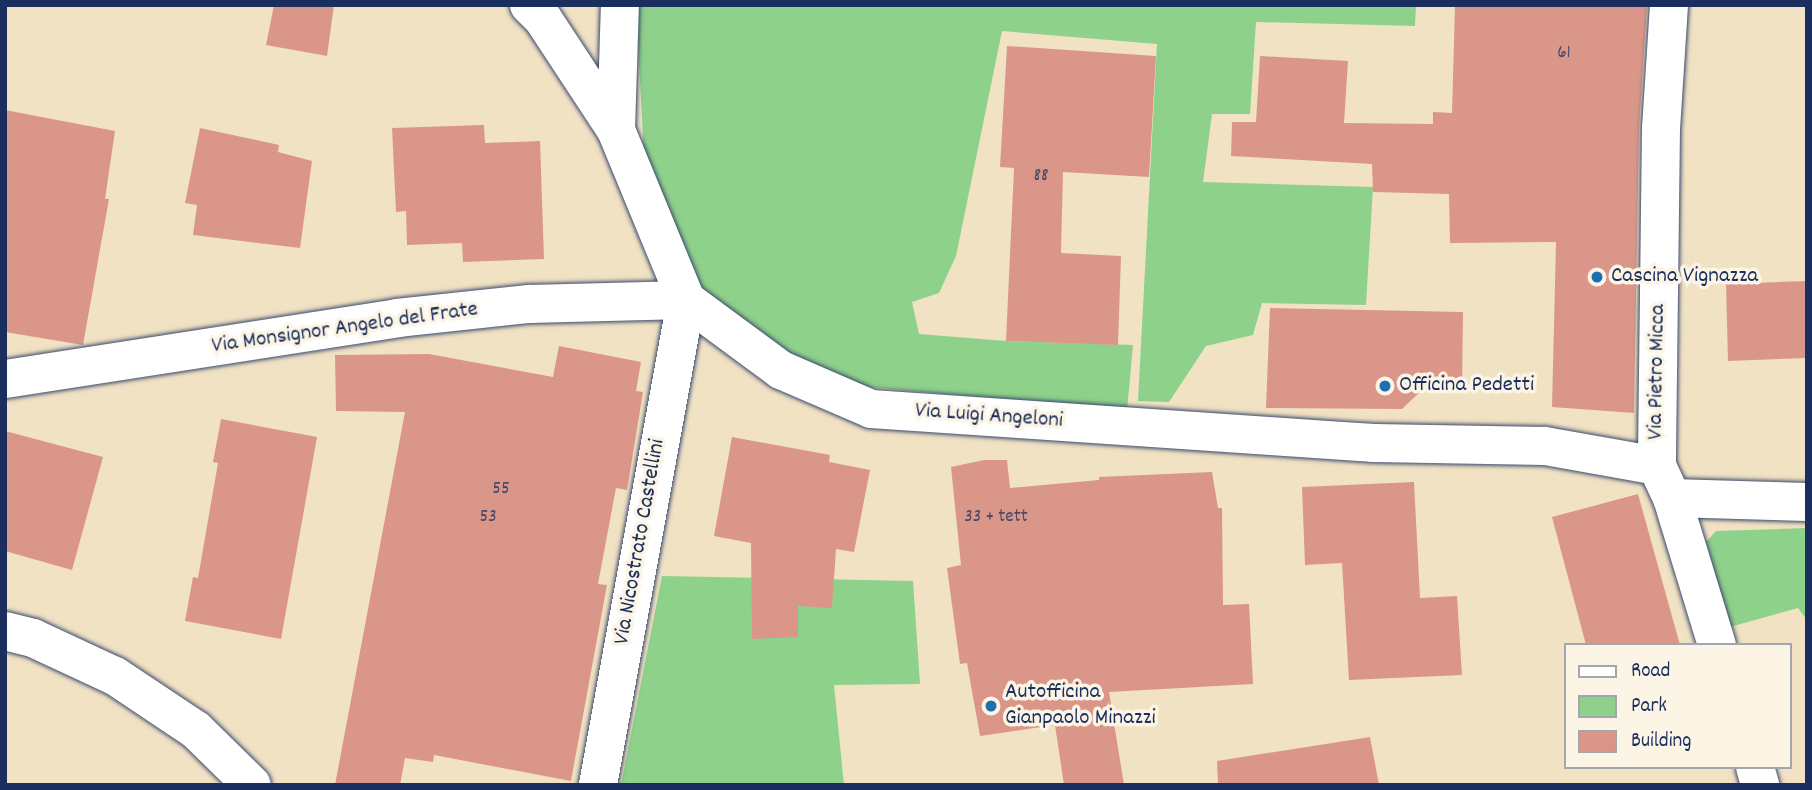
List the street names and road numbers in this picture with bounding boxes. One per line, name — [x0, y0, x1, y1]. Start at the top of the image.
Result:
street label: Via Monsignor Angelo del Frate — [210, 297, 480, 361]
street label: Via Pietro Micca — [1643, 304, 1673, 440]
street label: Via Luigi Angeloni — [914, 398, 1064, 436]
street label: Via Nicostrato Castellini — [609, 437, 673, 647]

